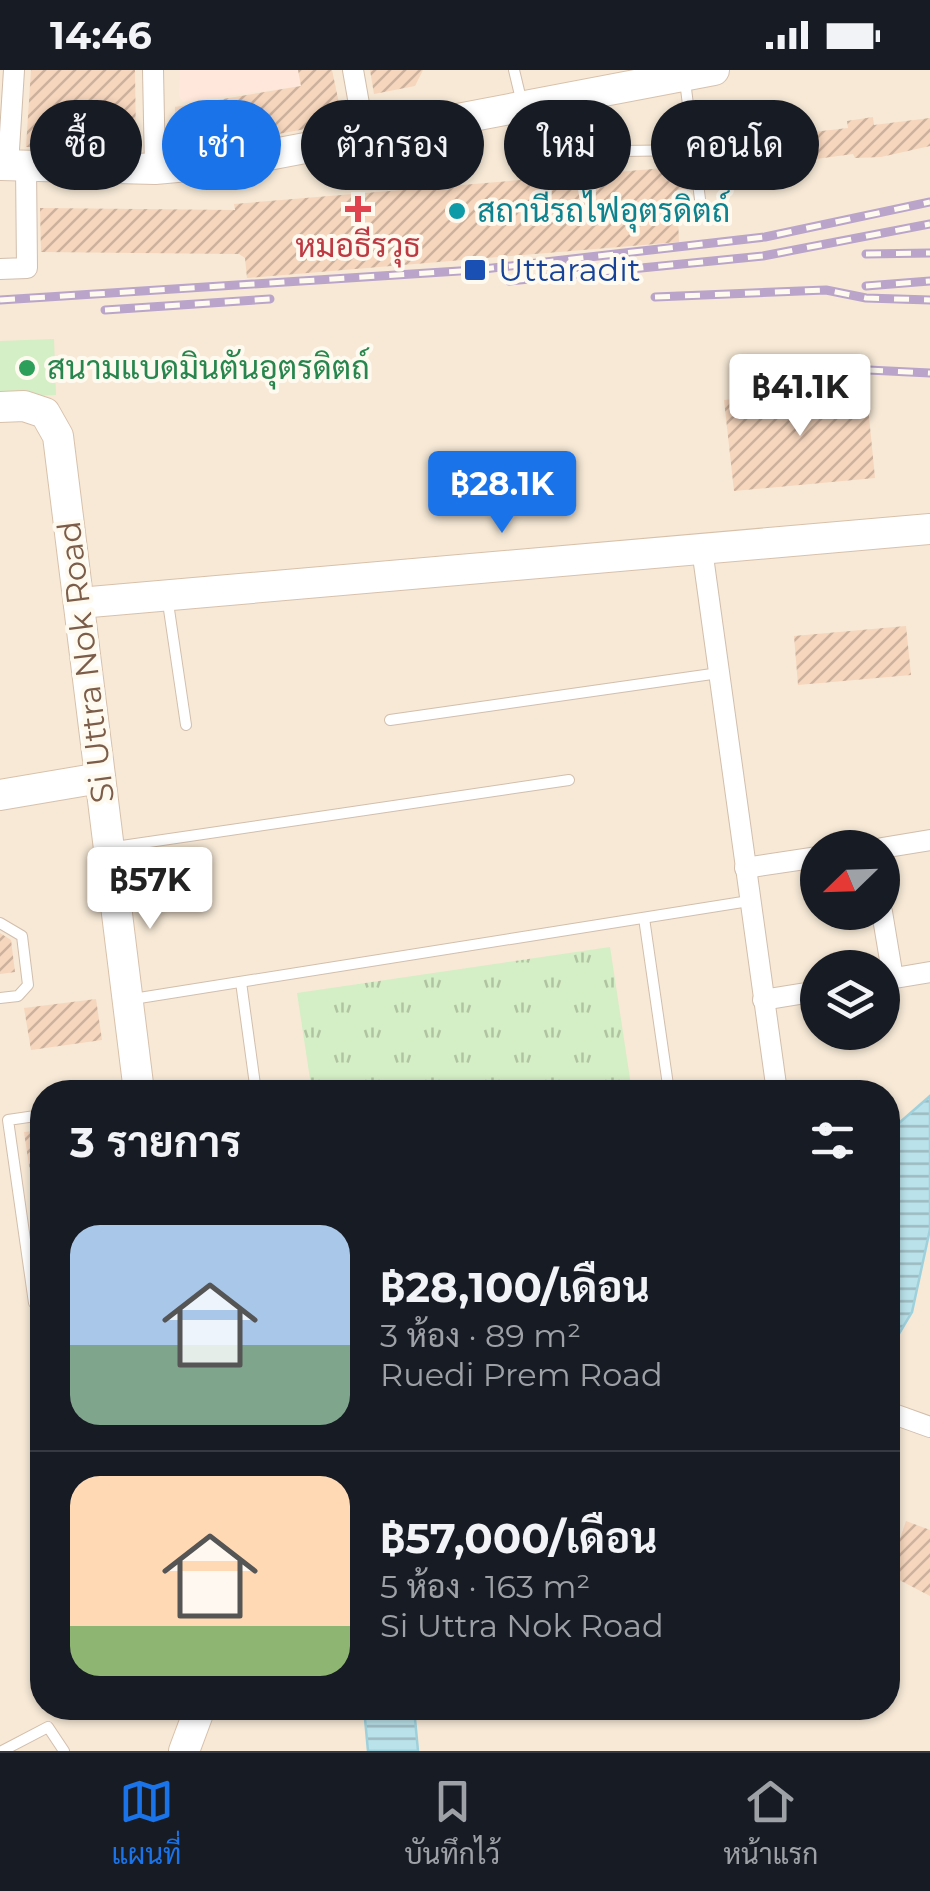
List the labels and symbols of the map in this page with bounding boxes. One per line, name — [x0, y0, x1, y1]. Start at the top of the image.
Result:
place label: สถานีรถไฟอุตรดิตถ์ — [477, 190, 730, 233]
marker: หมอธีรวุธ — [345, 196, 371, 222]
marker: สถานีรถไฟอุตรดิตถ์ — [446, 200, 468, 222]
place label: หมอธีรวุธ — [295, 226, 421, 268]
place label: Uttaradit — [498, 250, 641, 289]
marker: Uttaradit — [462, 257, 488, 283]
place label: สนามแบดมินตันอุตรดิตถ์ — [47, 347, 370, 390]
pin: ฿41.1K — [719, 354, 881, 439]
marker: สนามแบดมินตันอุตรดิตถ์ — [16, 357, 38, 379]
pin: ฿28.1K — [421, 451, 583, 536]
street label: Si Uttra Nok Road — [49, 519, 122, 805]
north arrow — [800, 830, 900, 930]
pin: ฿57K — [91, 847, 209, 932]

